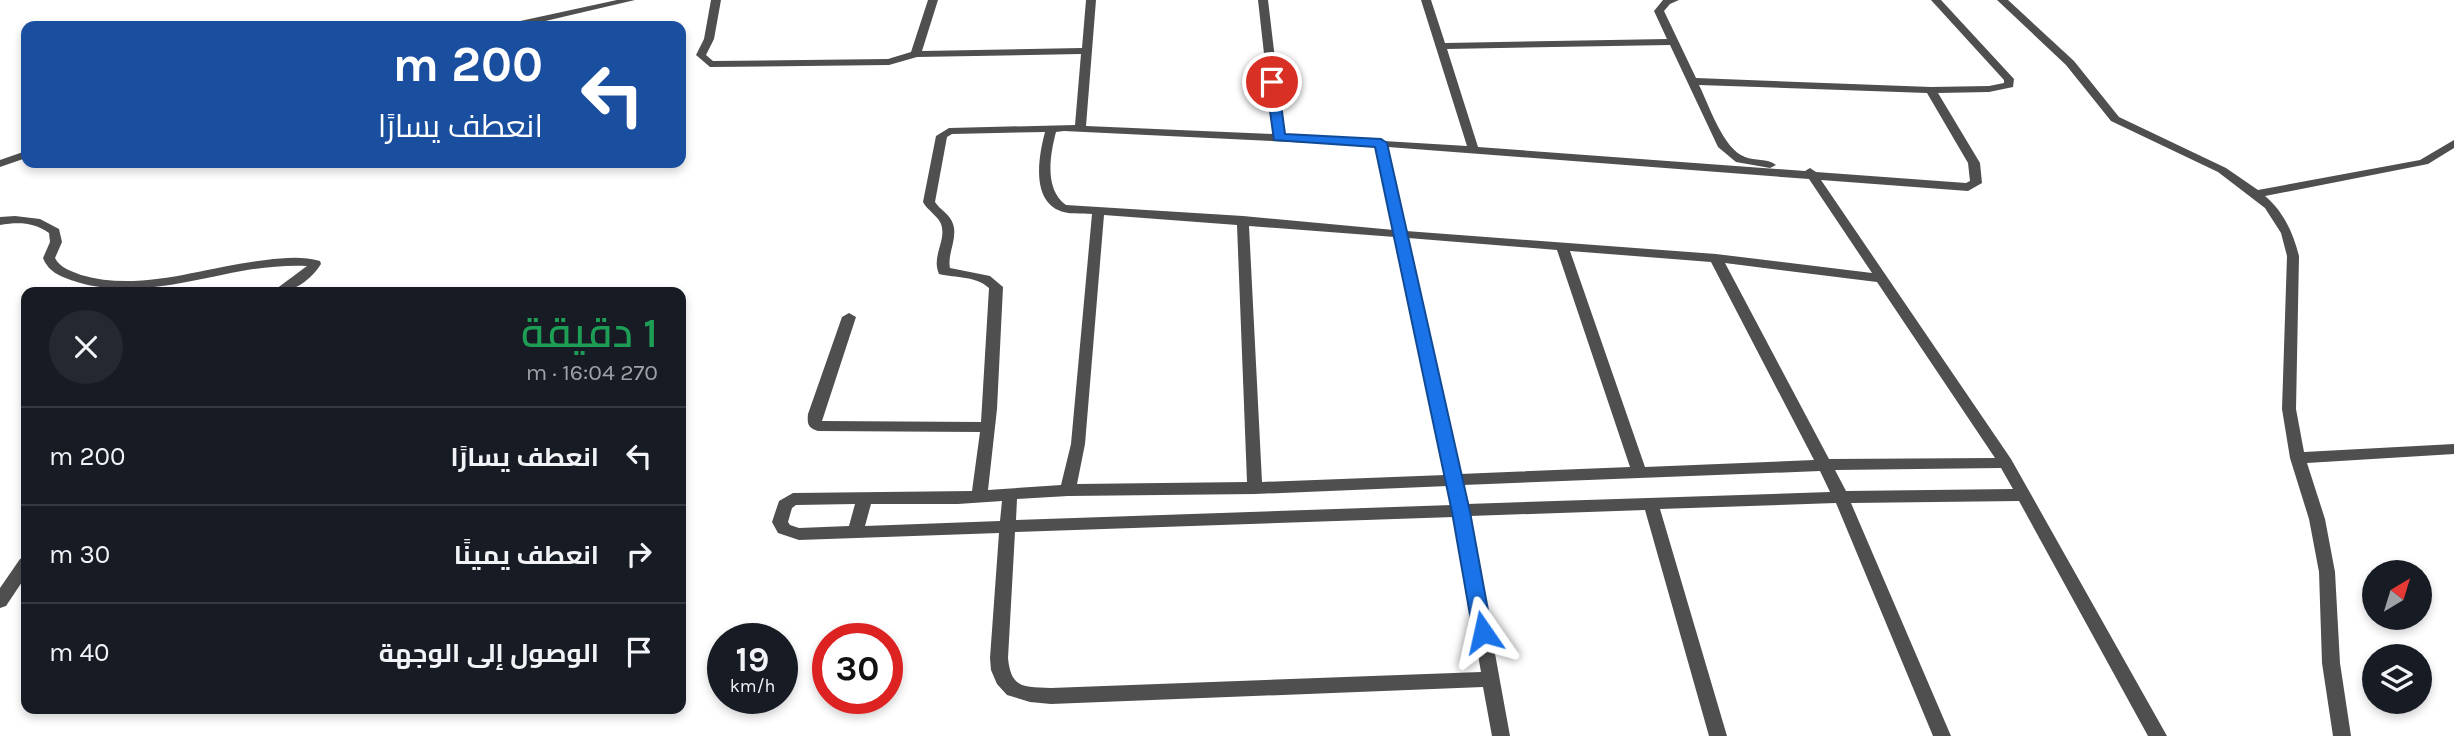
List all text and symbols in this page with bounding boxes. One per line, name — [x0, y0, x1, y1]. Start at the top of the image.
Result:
text: 200 m — [392, 36, 543, 93]
icon: left — [567, 49, 658, 140]
pin — [1242, 52, 1302, 112]
icon: arrive — [1253, 63, 1291, 101]
text: انعطف يسارًا — [378, 108, 543, 145]
text: 1 دقيقة — [521, 308, 658, 358]
button: close — [49, 310, 123, 384]
text: 270 m · 16:04 — [526, 359, 658, 386]
icon: left — [620, 437, 658, 475]
text: 200 m — [49, 441, 125, 472]
text: انعطف يسارًا — [451, 442, 599, 473]
icon: right — [620, 535, 658, 573]
text: 30 m — [49, 539, 110, 570]
text: انعطف يمينًا — [454, 540, 599, 571]
north arrow — [2362, 560, 2432, 630]
map controls — [2362, 560, 2432, 714]
position arrow — [1446, 595, 1520, 669]
speed limit sign: 30 — [812, 623, 903, 714]
icon: arrive — [620, 633, 658, 671]
text: 40 m — [49, 637, 109, 668]
text: الوصول إلى الوجهة — [379, 638, 599, 669]
text: 19 — [736, 639, 769, 680]
button: layers — [2362, 644, 2432, 714]
text: km/h — [730, 675, 775, 697]

